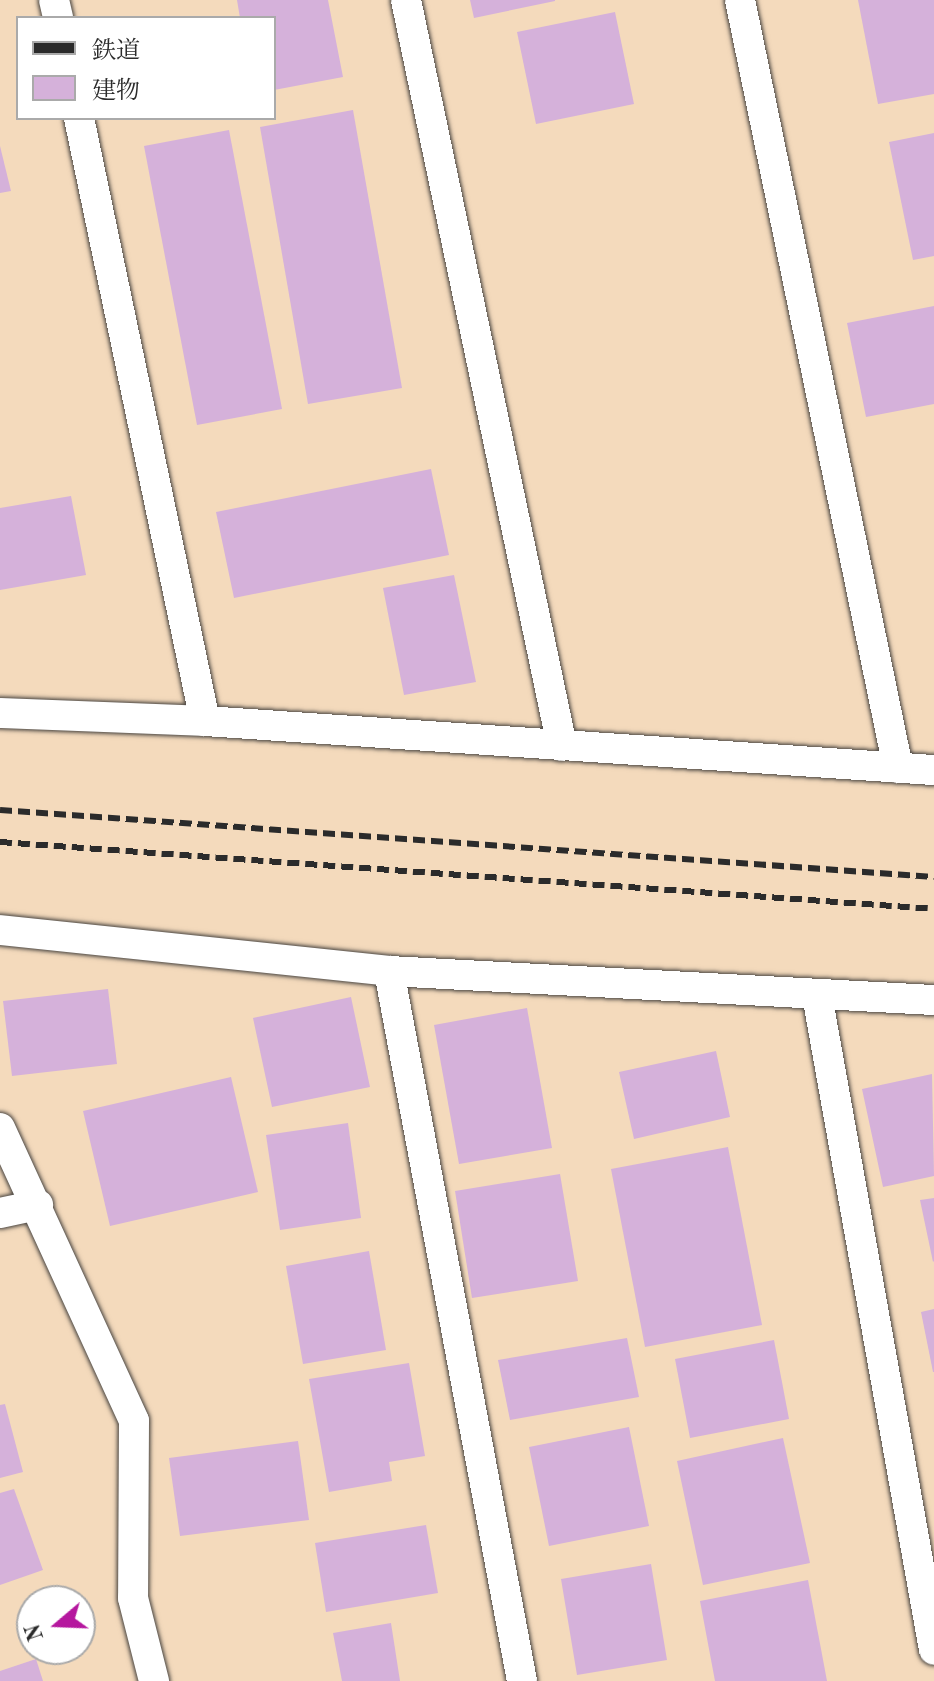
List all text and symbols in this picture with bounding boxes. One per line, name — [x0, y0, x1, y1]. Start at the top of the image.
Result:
legend — [16, 16, 276, 120]
text: 鉄道 — [92, 40, 140, 64]
text: 建物 — [92, 80, 140, 104]
north arrow — [16, 1585, 96, 1665]
text: N — [22, 1621, 48, 1644]

